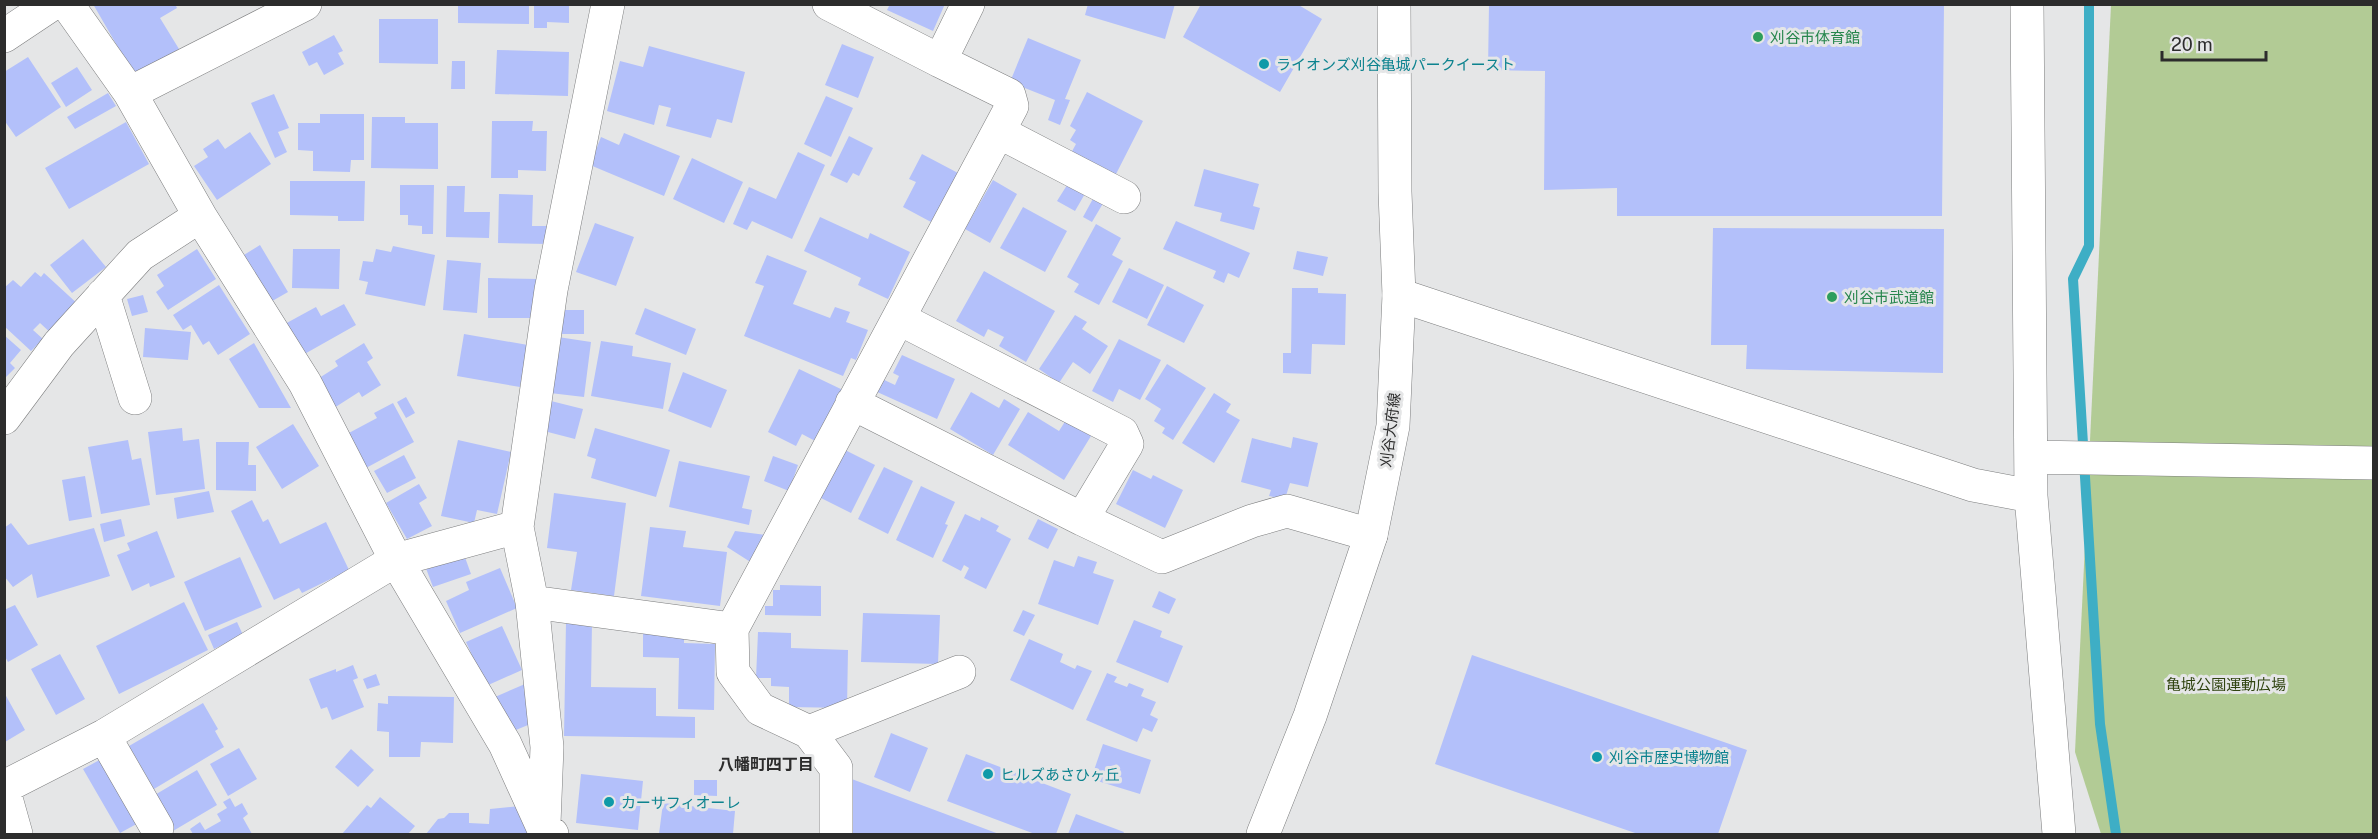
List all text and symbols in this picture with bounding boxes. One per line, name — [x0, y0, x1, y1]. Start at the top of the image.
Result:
scale bar — [2162, 24, 2266, 62]
place label: 刈谷市体育館 — [1770, 29, 1860, 46]
marker: 刈谷市体育館 — [1751, 30, 1765, 44]
text: 20 m — [2171, 34, 2213, 55]
place label: ライオンズ刈谷亀城パークイースト — [1276, 56, 1515, 73]
marker: ライオンズ刈谷亀城パークイースト — [1257, 57, 1271, 71]
place label: 刈谷市武道館 — [1844, 289, 1934, 306]
marker: 刈谷市武道館 — [1825, 290, 1839, 304]
street label: 刈谷大府線 — [1377, 392, 1403, 468]
park label: 亀城公園運動広場 — [2166, 676, 2286, 693]
place label: 刈谷市歴史博物館 — [1609, 749, 1729, 766]
marker: 刈谷市歴史博物館 — [1590, 750, 1604, 764]
district label: 八幡町四丁目 — [718, 755, 814, 774]
place label: ヒルズあさひヶ丘 — [1000, 766, 1120, 783]
marker: ヒルズあさひヶ丘 — [981, 767, 995, 781]
place label: カーサフィオーレ — [621, 794, 740, 811]
marker: カーサフィオーレ — [602, 795, 616, 809]

